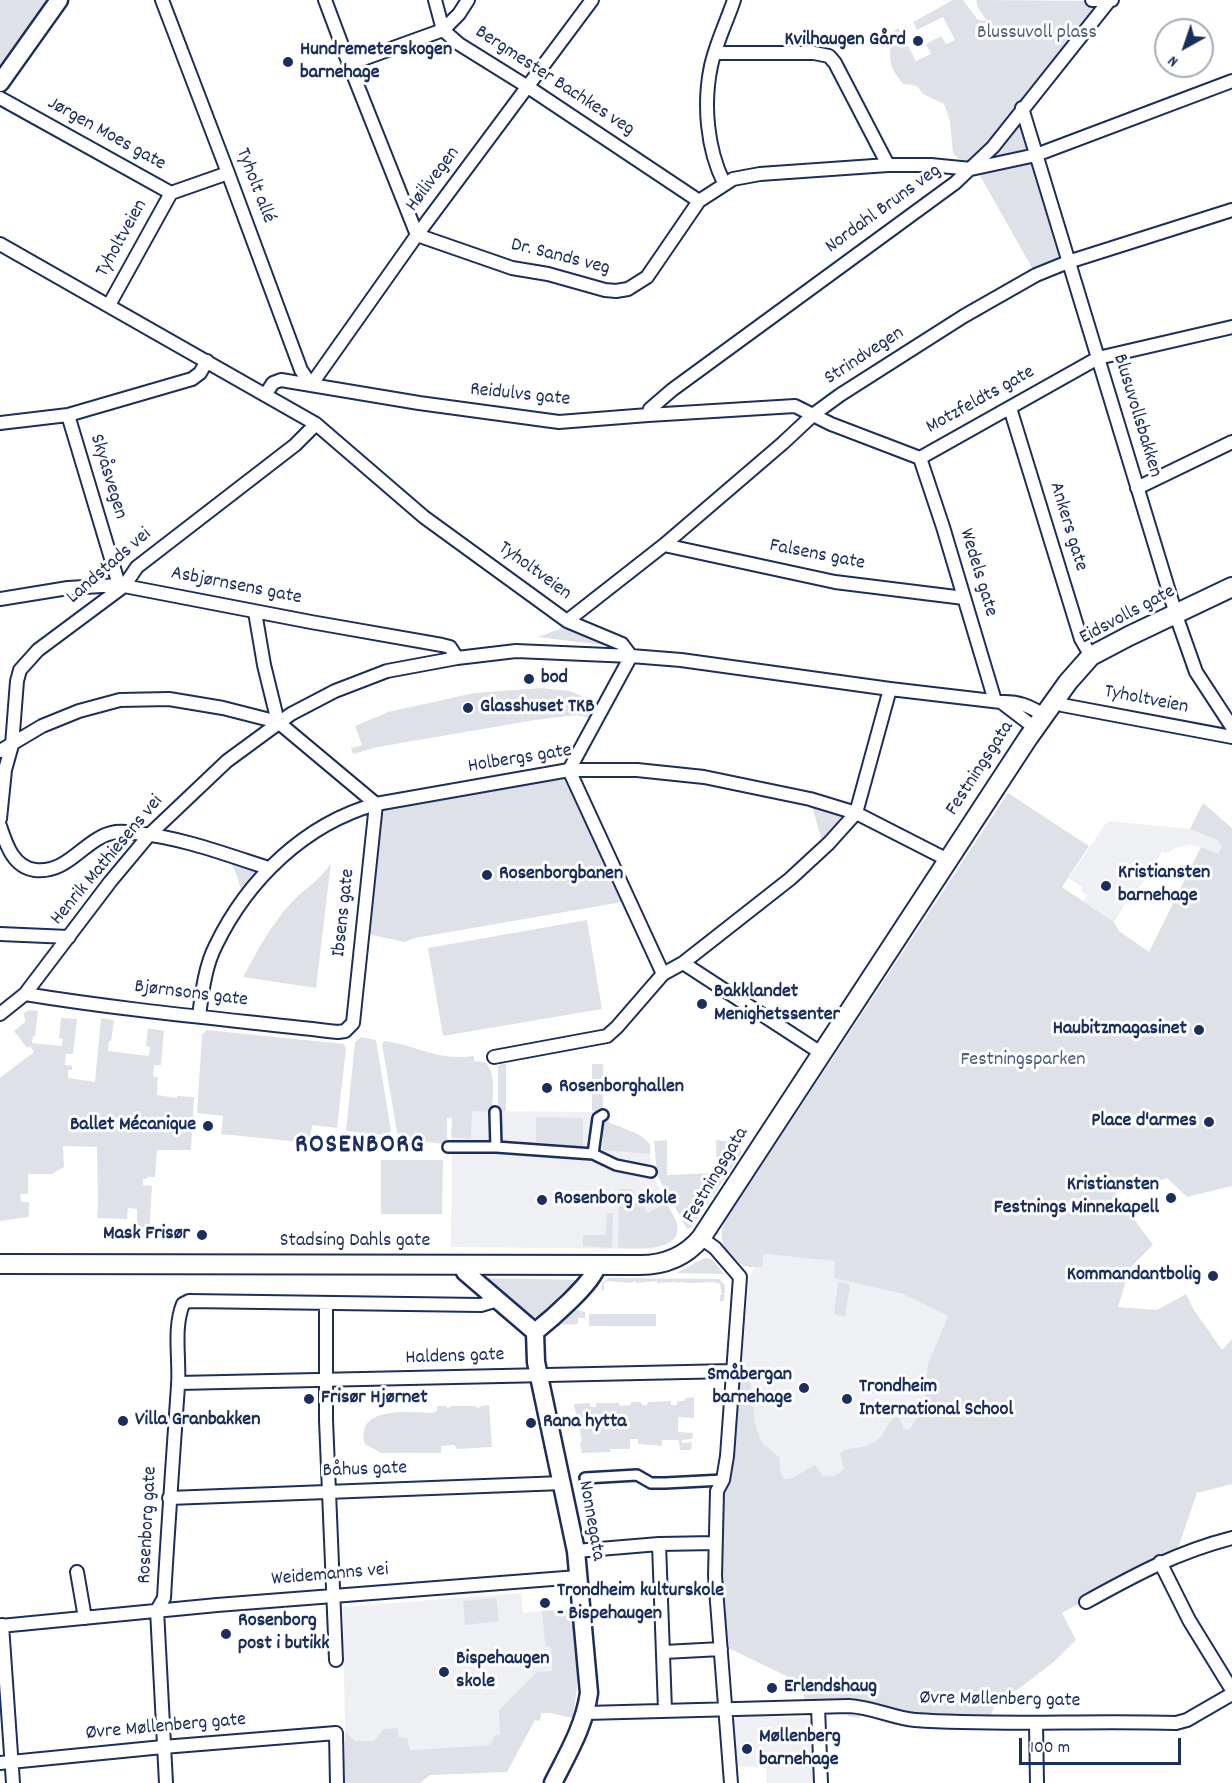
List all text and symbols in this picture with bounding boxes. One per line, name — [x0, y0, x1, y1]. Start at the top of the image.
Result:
north arrow — [1154, 18, 1214, 78]
street label: Bergmester Bachkes veg — [470, 21, 638, 143]
park label: Blussuvoll plass — [977, 22, 1097, 46]
place label: Kvilhaugen Gård — [785, 29, 906, 53]
marker: Kvilhaugen Gård — [911, 34, 925, 48]
place label: Hundremeterskogen barnehage — [300, 39, 452, 86]
text: N — [1163, 49, 1184, 72]
marker: Hundremeterskogen barnehage — [281, 55, 295, 69]
street label: Jørgen Moes gate — [43, 93, 169, 177]
street label: Høilivegen — [402, 143, 466, 217]
street label: Tyholt allé — [229, 145, 279, 227]
street label: Nordahl Bruns veg — [821, 160, 947, 260]
street label: Tyholtveien — [92, 196, 154, 282]
street label: Dr. Sands veg — [508, 234, 612, 282]
street label: Strindvegen — [821, 322, 909, 392]
street label: Blusuvollsbakken — [1106, 351, 1166, 481]
street label: Motzfeldts gate — [923, 361, 1039, 441]
street label: Reidulvs gate — [469, 379, 571, 413]
street label: Skyåsvegen — [83, 432, 131, 522]
street label: Ankers gate — [1042, 480, 1092, 574]
street label: Landstads vei — [63, 524, 157, 610]
street label: Wedels gate — [952, 526, 1002, 620]
street label: Falsens gate — [767, 535, 867, 577]
street label: Tyholtveien — [493, 537, 575, 607]
street label: Asbjørnsens gate — [169, 563, 303, 611]
street label: Eidsvolls gate — [1076, 581, 1180, 651]
place label: bod — [541, 667, 568, 691]
marker: bod — [522, 672, 536, 686]
street label: Tyholtveien — [1102, 681, 1190, 721]
place label: Glasshuset TKB — [480, 696, 595, 720]
marker: Glasshuset TKB — [461, 701, 475, 715]
street label: Festningsgata — [942, 717, 1020, 821]
street label: Holbergs gate — [466, 740, 574, 780]
street label: Henrik Mathiesens vei — [47, 791, 169, 931]
place label: Kristiansten barnehage — [1118, 862, 1210, 909]
place label: Rosenborgbanen — [499, 863, 623, 887]
street label: Ibsens gate — [328, 868, 362, 958]
marker: Rosenborgbanen — [480, 868, 494, 882]
marker: Kristiansten barnehage — [1099, 879, 1113, 893]
street label: Bjørnsons gate — [133, 976, 249, 1014]
place label: Bakklandet Menighetssenter — [714, 981, 840, 1028]
marker: Bakklandet Menighetssenter — [695, 997, 709, 1011]
place label: Haubitzmagasinet — [1053, 1018, 1187, 1042]
marker: Haubitzmagasinet — [1192, 1023, 1206, 1037]
park label: Festningsparken — [960, 1049, 1086, 1073]
place label: Rosenborghallen — [559, 1076, 684, 1100]
marker: Rosenborghallen — [540, 1081, 554, 1095]
place label: Place d'armes — [1091, 1110, 1197, 1134]
place label: Ballet Mécanique — [70, 1114, 196, 1138]
marker: Place d'armes — [1202, 1115, 1216, 1129]
marker: Ballet Mécanique — [201, 1119, 215, 1133]
street label: Festningsgata — [679, 1124, 755, 1228]
district label: ROSENBORG — [295, 1131, 425, 1163]
place label: Kristiansten Festnings Minnekapell — [994, 1174, 1159, 1221]
place label: Rosenborg skole — [554, 1188, 676, 1212]
marker: Kristiansten Festnings Minnekapell — [1164, 1191, 1178, 1205]
marker: Rosenborg skole — [535, 1193, 549, 1207]
place label: Mask Frisør — [103, 1223, 190, 1247]
marker: Mask Frisør — [195, 1228, 209, 1242]
street label: Stadsing Dahls gate — [280, 1230, 430, 1254]
place label: Kommandantbolig — [1067, 1264, 1201, 1288]
marker: Kommandantbolig — [1206, 1269, 1220, 1283]
street label: Haldens gate — [405, 1344, 505, 1372]
place label: Småbergan barnehage — [707, 1364, 792, 1411]
place label: Trondheim International School — [859, 1376, 1013, 1423]
marker: Småbergan barnehage — [797, 1381, 811, 1395]
place label: Frisør Hjørnet — [321, 1387, 428, 1411]
marker: Frisør Hjørnet — [302, 1392, 316, 1406]
marker: Trondheim International School — [840, 1392, 854, 1406]
place label: Villa Granbakken — [135, 1409, 260, 1433]
place label: Rana hytta — [543, 1411, 627, 1435]
marker: Villa Granbakken — [116, 1414, 130, 1428]
marker: Rana hytta — [524, 1416, 538, 1430]
street label: Båhus gate — [322, 1458, 408, 1484]
street label: Rosenborg gate — [134, 1466, 164, 1584]
street label: Nonnegata — [571, 1479, 609, 1563]
street label: Weidemanns vei — [270, 1559, 390, 1593]
place label: Trondheim kulturskole - Bispehaugen — [557, 1580, 724, 1627]
marker: Trondheim kulturskole - Bispehaugen — [538, 1596, 552, 1610]
place label: Rosenborg post i butikk — [238, 1610, 329, 1657]
marker: Rosenborg post i butikk — [219, 1627, 233, 1641]
place label: Bispehaugen skole — [456, 1648, 550, 1695]
marker: Bispehaugen skole — [437, 1665, 451, 1679]
place label: Erlendshaug — [784, 1676, 877, 1700]
marker: Erlendshaug — [765, 1681, 779, 1695]
street label: Øvre Møllenberg gate — [919, 1688, 1081, 1714]
street label: Øvre Møllenberg gate — [85, 1709, 247, 1747]
place label: Møllenberg barnehage — [759, 1726, 841, 1773]
scale bar — [1022, 1726, 1184, 1764]
text: 100 m — [1030, 1736, 1070, 1761]
marker: Møllenberg barnehage — [740, 1742, 754, 1756]

